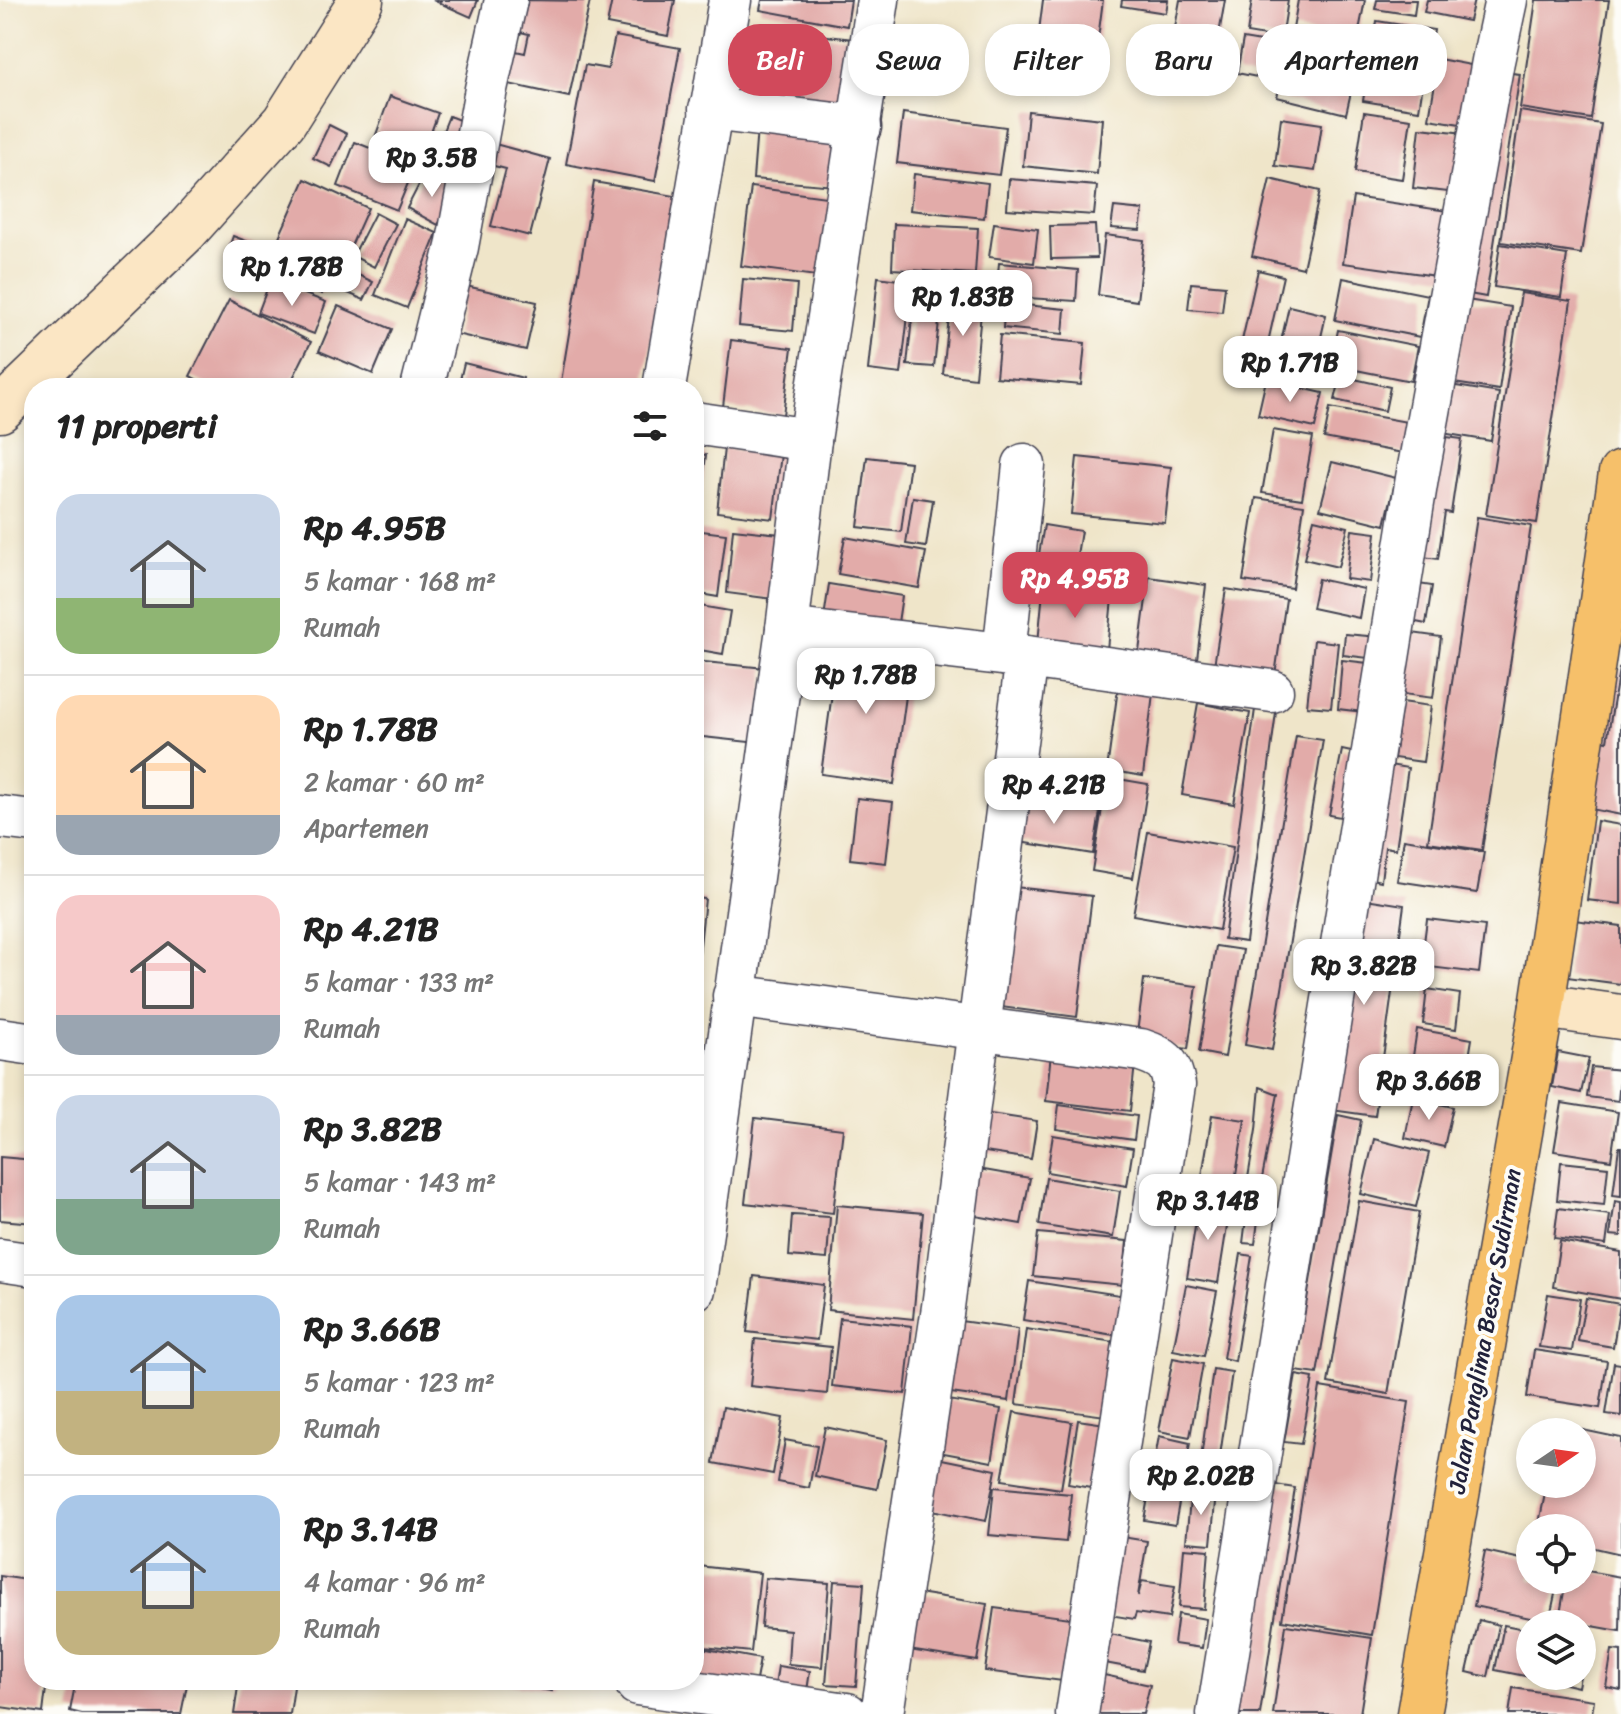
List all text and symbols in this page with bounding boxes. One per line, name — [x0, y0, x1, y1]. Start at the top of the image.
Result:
chip: Beli — [728, 24, 832, 96]
chip: Sewa — [848, 24, 969, 96]
chip: Filter — [985, 24, 1110, 96]
chip: Baru — [1126, 24, 1240, 96]
chip: Apartemen — [1256, 24, 1447, 96]
pin: Rp 3.5B — [358, 131, 506, 199]
text: Rp 3.5B — [387, 134, 477, 180]
pin: Rp 1.78B — [209, 240, 375, 308]
text: Rp 1.78B — [241, 243, 343, 289]
pin: Rp 1.83B — [880, 270, 1046, 338]
text: Rp 1.83B — [912, 273, 1014, 319]
pin: Rp 1.71B — [1207, 336, 1373, 404]
text: Rp 1.71B — [1241, 339, 1339, 385]
text: 11 properti — [56, 396, 217, 456]
icon: filters — [628, 404, 672, 448]
text: Rp 4.95B — [304, 498, 446, 558]
icon: home — [120, 526, 216, 622]
pin: Rp 4.95B — [992, 552, 1158, 620]
text: Rp 4.95B — [1021, 555, 1129, 601]
text: 5 kamar · 168 m² — [304, 558, 496, 604]
text: Rumah — [304, 604, 380, 650]
pin: Rp 1.78B — [783, 648, 949, 716]
text: Rp 1.78B — [815, 651, 917, 697]
text: Rp 1.78B — [304, 699, 438, 759]
icon: home — [120, 727, 216, 823]
pin: Rp 4.21B — [971, 758, 1137, 826]
text: 2 kamar · 60 m² — [304, 759, 485, 805]
text: Rp 4.21B — [1003, 761, 1105, 807]
text: Apartemen — [304, 805, 429, 851]
text: Rp 4.21B — [304, 899, 439, 959]
icon: home — [120, 927, 216, 1023]
pin: Rp 3.82B — [1281, 939, 1447, 1007]
text: Rp 3.82B — [1311, 942, 1417, 988]
text: 5 kamar · 133 m² — [304, 959, 494, 1005]
text: Rumah — [304, 1005, 380, 1051]
pin: Rp 3.66B — [1346, 1054, 1512, 1122]
text: Rp 3.66B — [1377, 1057, 1481, 1103]
text: Rp 3.82B — [304, 1099, 442, 1159]
icon: home — [120, 1127, 216, 1223]
text: 5 kamar · 143 m² — [304, 1159, 496, 1205]
street label: Jalan Panglima Besar Sudirman — [1436, 1165, 1534, 1498]
pin: Rp 3.14B — [1125, 1174, 1291, 1242]
text: Rp 3.14B — [1157, 1177, 1259, 1223]
text: Rumah — [304, 1205, 380, 1251]
text: Rp 3.66B — [304, 1299, 440, 1359]
icon: home — [120, 1327, 216, 1423]
text: 5 kamar · 123 m² — [304, 1359, 495, 1405]
text: Rumah — [304, 1405, 380, 1451]
north arrow — [1516, 1418, 1596, 1498]
map controls — [1516, 1418, 1596, 1690]
pin: Rp 2.02B — [1118, 1449, 1284, 1517]
text: Rp 2.02B — [1148, 1452, 1254, 1498]
text: Rp 3.14B — [304, 1499, 438, 1559]
button: locate — [1516, 1514, 1596, 1594]
icon: home — [120, 1527, 216, 1623]
text: 4 kamar · 96 m² — [304, 1559, 486, 1605]
text: Rumah — [304, 1605, 380, 1651]
button: layers — [1516, 1610, 1596, 1690]

